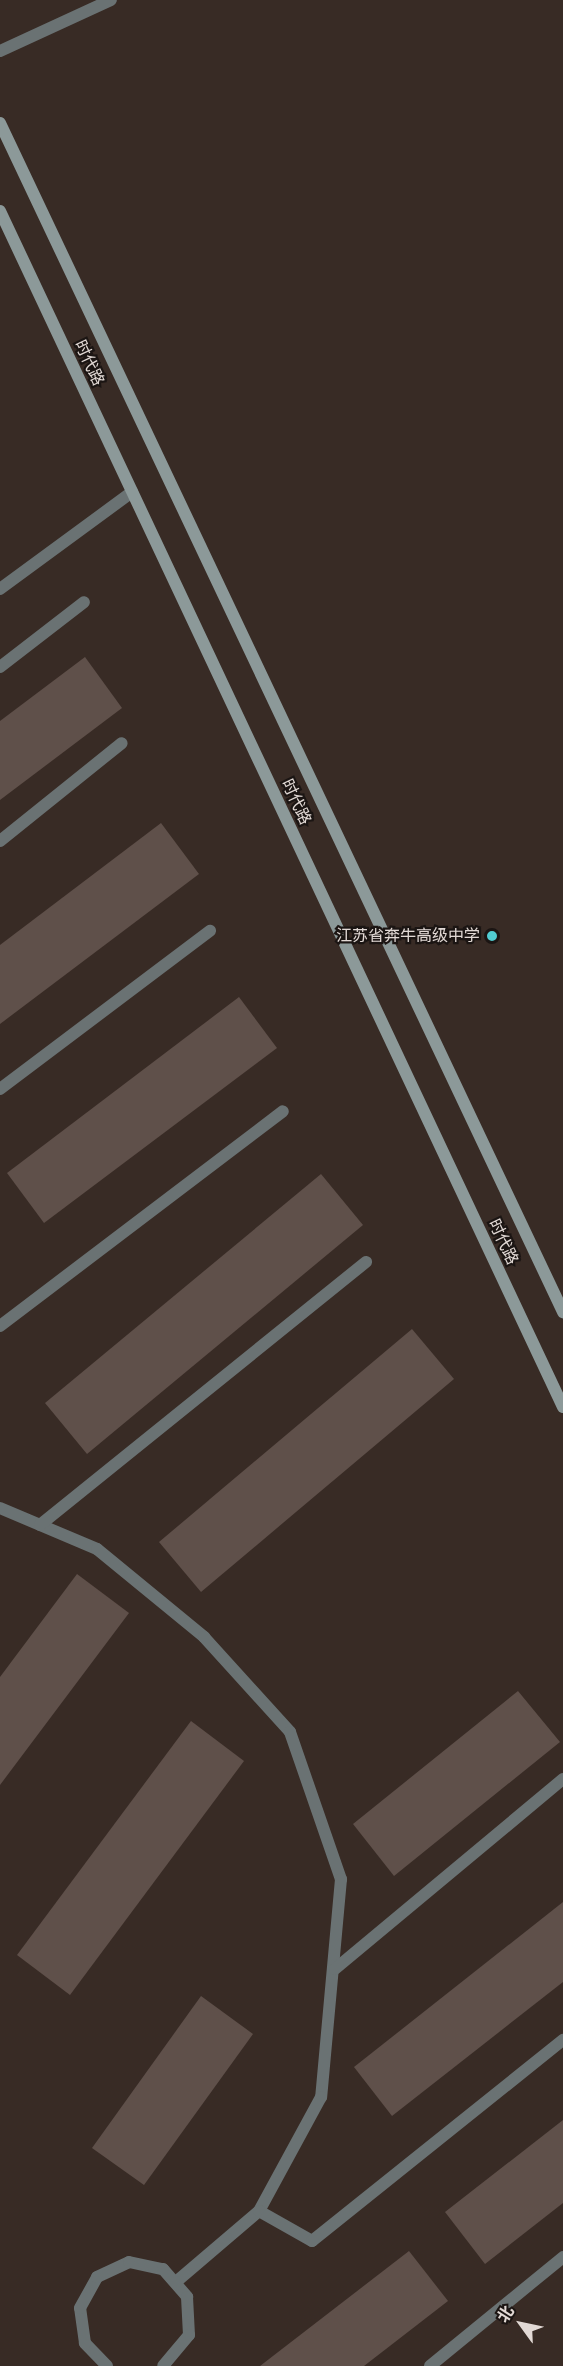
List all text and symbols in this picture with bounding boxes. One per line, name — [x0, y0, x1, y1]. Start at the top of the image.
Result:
street label: 时代路 — [70, 337, 108, 389]
street label: 时代路 — [277, 776, 315, 828]
place label: 江苏省奔牛高级中学 — [336, 926, 480, 946]
marker: 江苏省奔牛高级中学 — [485, 929, 499, 943]
street label: 时代路 — [484, 1216, 522, 1268]
north arrow — [491, 2294, 551, 2354]
text: 北 — [493, 2302, 518, 2326]

